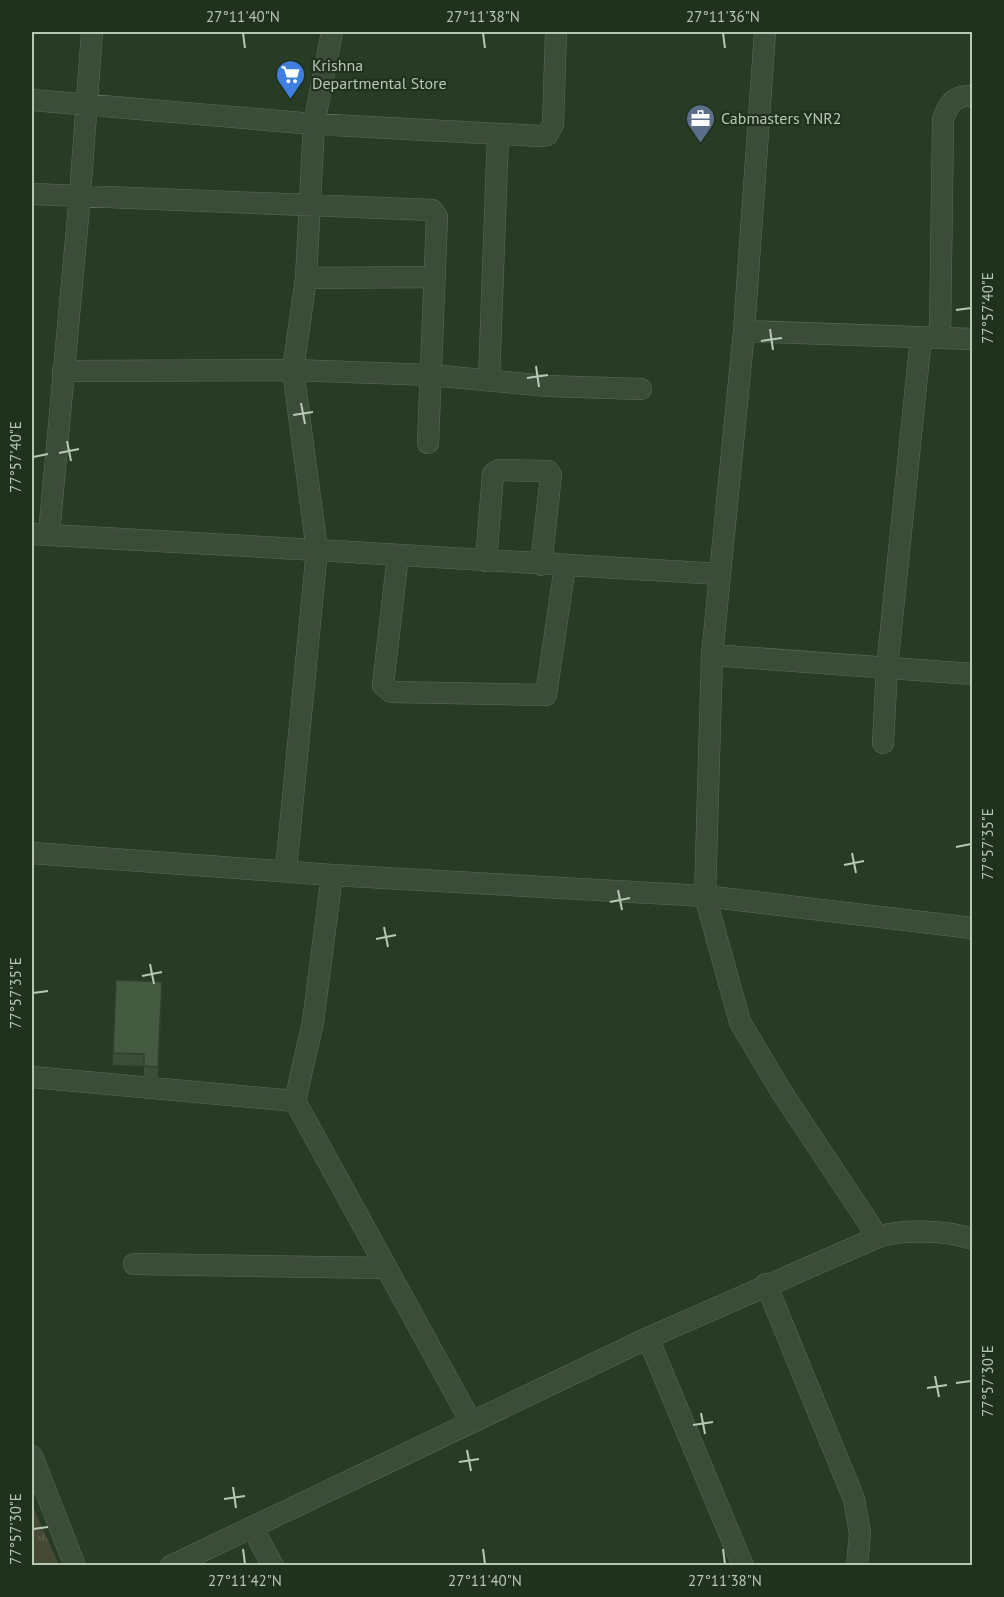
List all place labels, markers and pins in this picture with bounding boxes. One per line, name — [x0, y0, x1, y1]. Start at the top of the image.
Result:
place label: Krishna Departmental Store — [312, 55, 447, 93]
supermarket icon: Krishna Departmental Store — [275, 58, 307, 100]
office icon: Cabmasters YNR2 — [684, 102, 716, 144]
place label: Cabmasters YNR2 — [721, 108, 841, 128]

